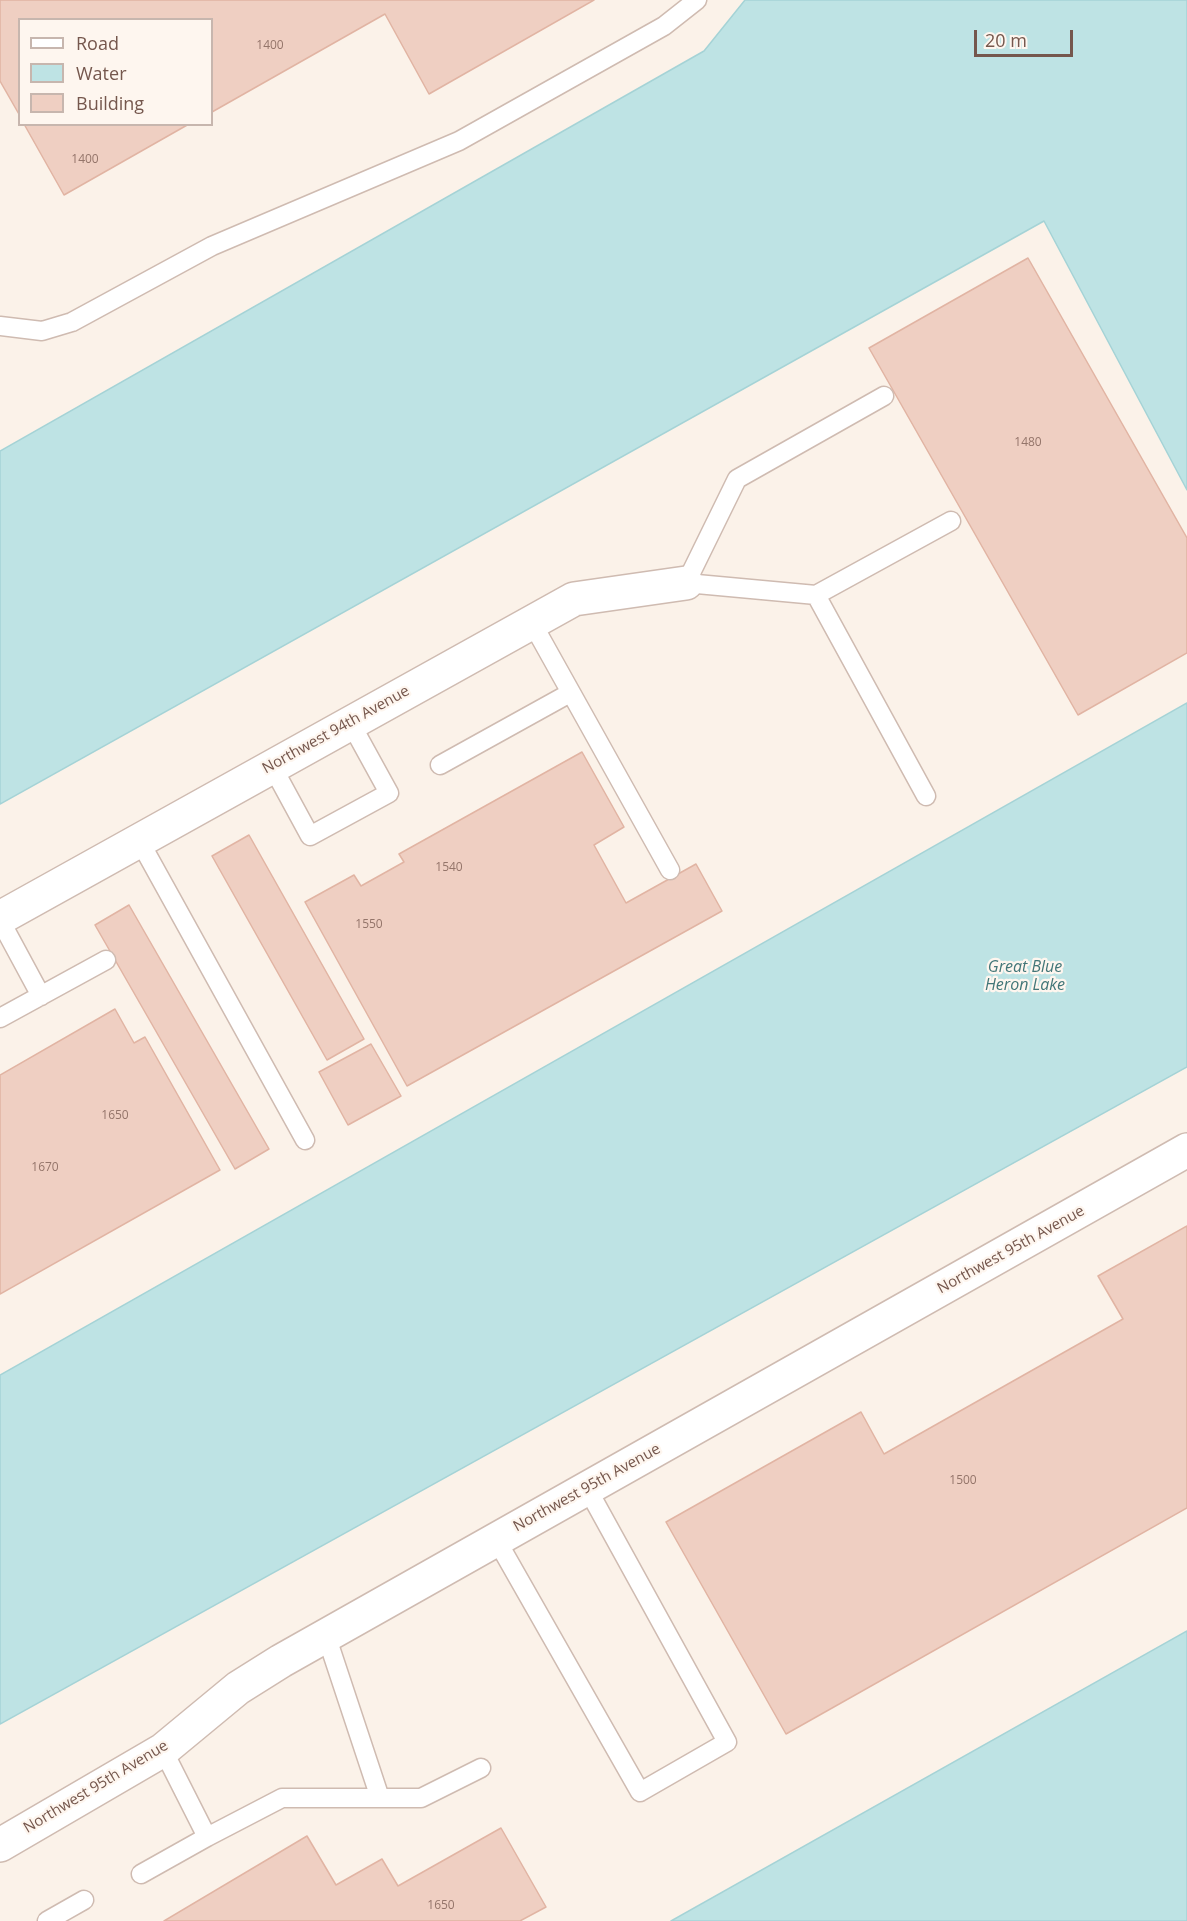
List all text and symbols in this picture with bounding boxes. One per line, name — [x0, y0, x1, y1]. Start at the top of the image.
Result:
legend — [18, 18, 213, 126]
scale bar — [977, 18, 1076, 56]
text: 20 m — [985, 28, 1027, 52]
text: Road — [76, 31, 119, 55]
house number: 1400 — [256, 39, 284, 53]
text: Water — [76, 61, 127, 85]
text: Building — [76, 91, 144, 115]
house number: 1400 — [71, 153, 99, 167]
house number: 1480 — [1014, 436, 1042, 450]
street label: Northwest 94th Avenue — [259, 682, 413, 778]
house number: 1540 — [435, 861, 463, 875]
house number: 1550 — [355, 918, 383, 932]
water label: Great Blue Heron Lake — [985, 957, 1065, 995]
house number: 1650 — [101, 1109, 129, 1123]
house number: 1670 — [31, 1161, 59, 1175]
street label: Northwest 95th Avenue — [934, 1202, 1088, 1298]
street label: Northwest 95th Avenue — [510, 1440, 664, 1536]
house number: 1500 — [949, 1474, 977, 1488]
street label: Northwest 95th Avenue — [21, 1737, 171, 1837]
house number: 1650 — [427, 1899, 455, 1913]

